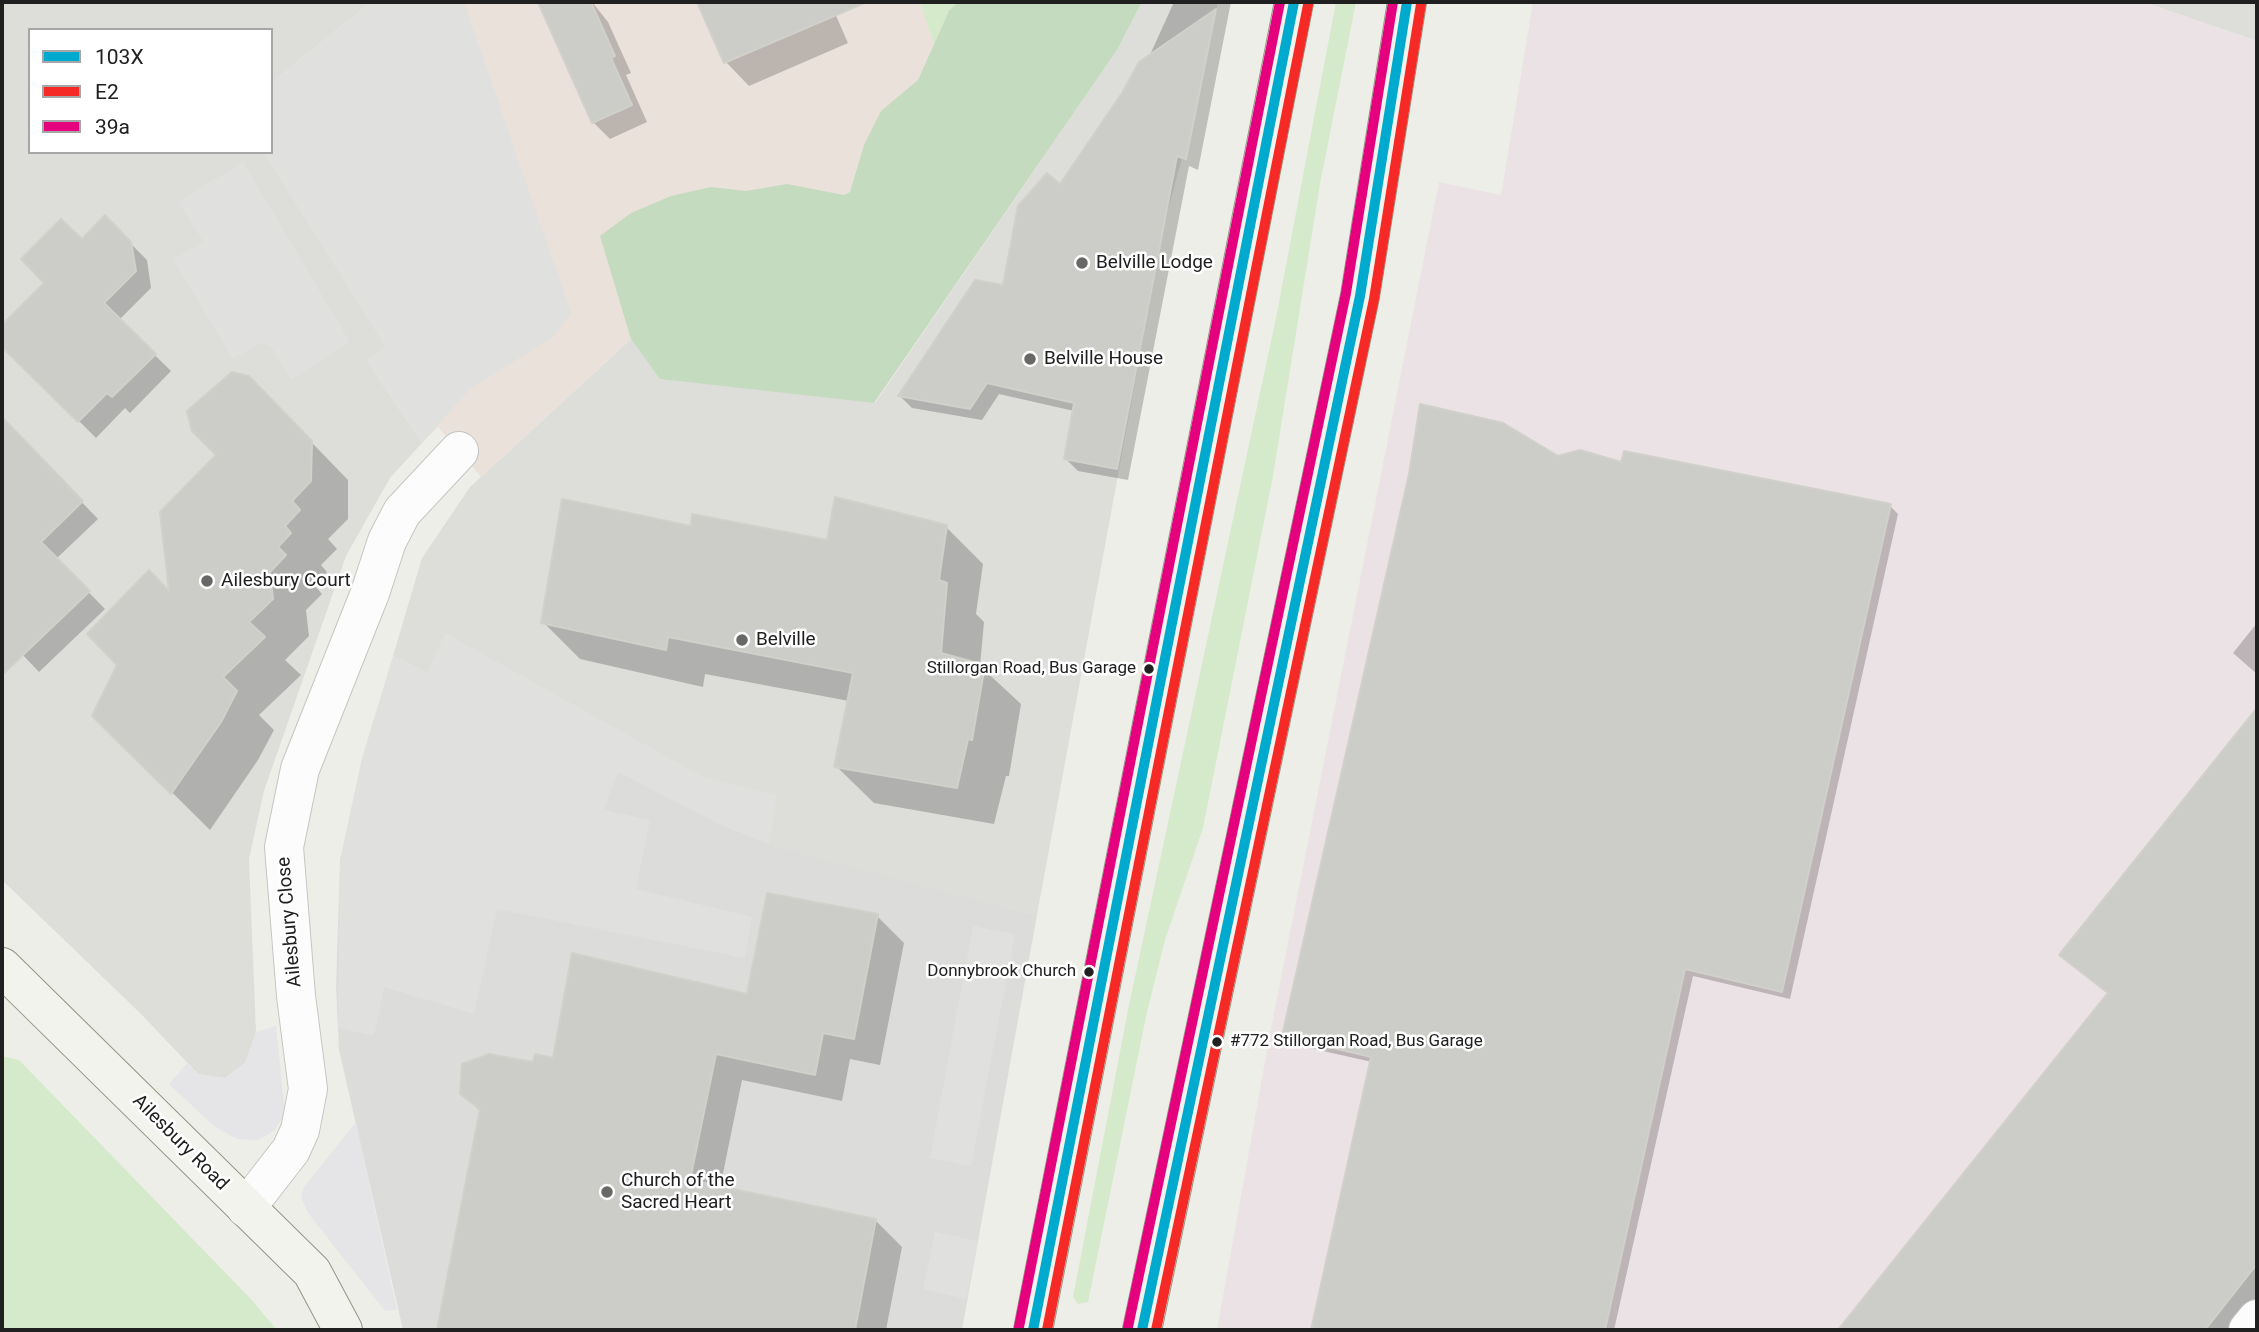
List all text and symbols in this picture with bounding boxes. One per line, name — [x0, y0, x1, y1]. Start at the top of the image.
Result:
legend — [28, 28, 273, 154]
text: 103X — [95, 45, 144, 69]
text: E2 — [95, 80, 119, 104]
text: 39a — [95, 115, 130, 139]
place label: Belville Lodge — [1096, 252, 1213, 274]
marker: Belville Lodge — [1074, 255, 1090, 271]
place label: Belville House — [1044, 348, 1163, 370]
marker: Belville House — [1022, 351, 1038, 367]
place label: Ailesbury Court — [221, 570, 351, 592]
marker: Ailesbury Court — [199, 573, 215, 589]
place label: Belville — [756, 629, 816, 651]
marker: Belville — [734, 632, 750, 648]
place label: Stillorgan Road, Bus Garage — [927, 659, 1136, 679]
marker: Stillorgan Road, Bus Garage — [1142, 662, 1156, 676]
street label: Ailesbury Close — [273, 856, 307, 988]
place label: Donnybrook Church — [927, 962, 1076, 982]
marker: Donnybrook Church — [1082, 965, 1096, 979]
place label: #772 Stillorgan Road, Bus Garage — [1230, 1032, 1483, 1052]
marker: #772 Stillorgan Road, Bus Garage — [1210, 1035, 1224, 1049]
street label: Ailesbury Road — [127, 1090, 233, 1196]
place label: Church of the Sacred Heart — [621, 1170, 735, 1214]
marker: Church of the Sacred Heart — [599, 1184, 615, 1200]

